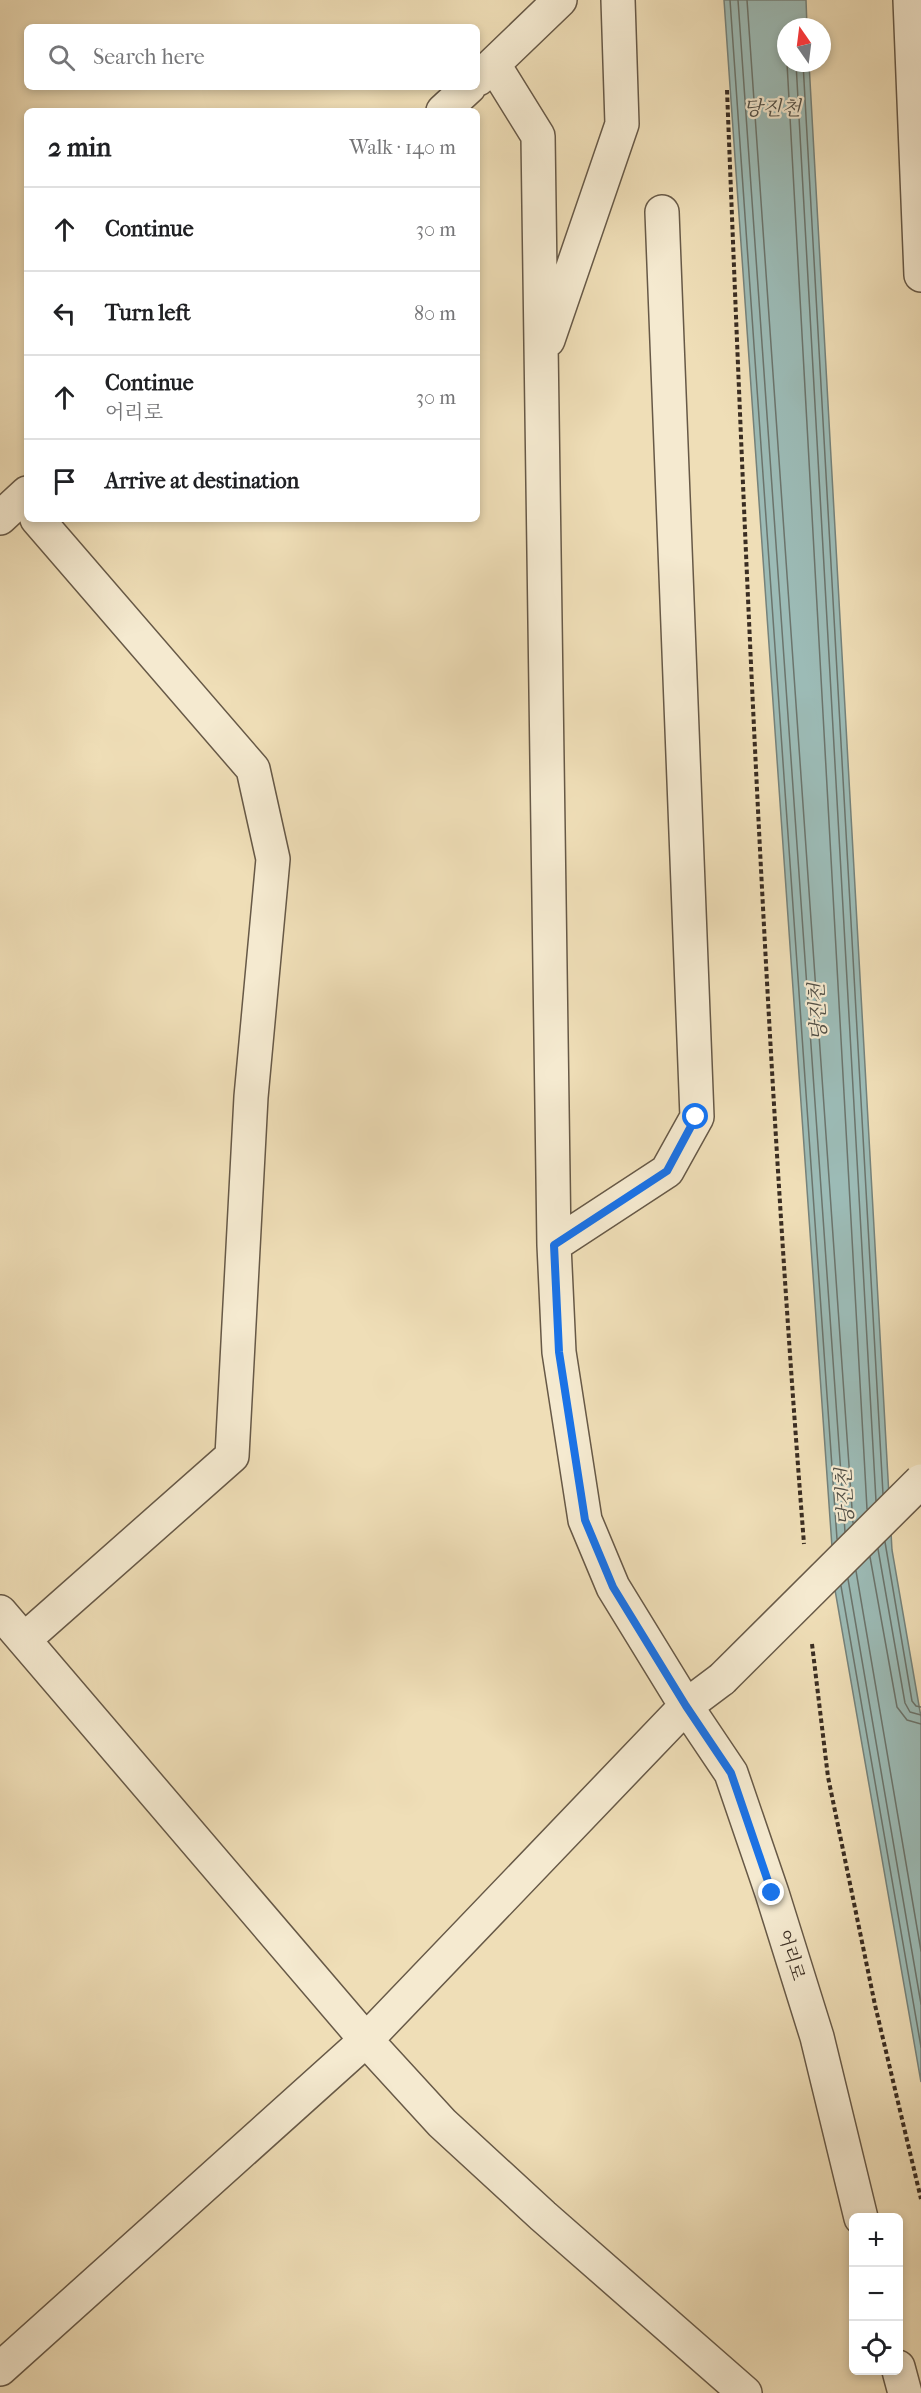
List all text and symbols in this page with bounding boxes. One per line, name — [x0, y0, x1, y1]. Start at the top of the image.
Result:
north arrow — [777, 18, 831, 72]
search box — [24, 24, 480, 90]
icon: search — [45, 41, 78, 74]
text: Search here — [93, 44, 205, 70]
water label: 당진천 — [743, 97, 803, 120]
text: 2 min — [48, 132, 111, 163]
text: Walk · 140 m — [349, 136, 456, 159]
icon: ahead — [48, 213, 81, 246]
text: Continue — [105, 216, 194, 242]
text: 30 m — [416, 218, 456, 241]
icon: left — [48, 297, 81, 330]
text: Turn left — [105, 300, 191, 326]
text: 80 m — [414, 302, 456, 325]
text: Continue — [105, 370, 194, 396]
icon: ahead — [48, 381, 81, 414]
text: 30 m — [416, 386, 456, 409]
text: 어리로 — [105, 401, 163, 424]
icon: arrive — [48, 465, 81, 498]
text: Arrive at destination — [105, 468, 299, 494]
water label: 당진천 — [805, 981, 831, 1042]
route start — [682, 1103, 708, 1129]
water label: 당진천 — [832, 1466, 858, 1527]
route end — [758, 1879, 784, 1905]
street label: 어리로 — [773, 1927, 809, 1983]
map controls — [849, 2213, 903, 2375]
button: + — [849, 2213, 903, 2267]
button: − — [849, 2267, 903, 2321]
button: locate — [849, 2321, 903, 2375]

